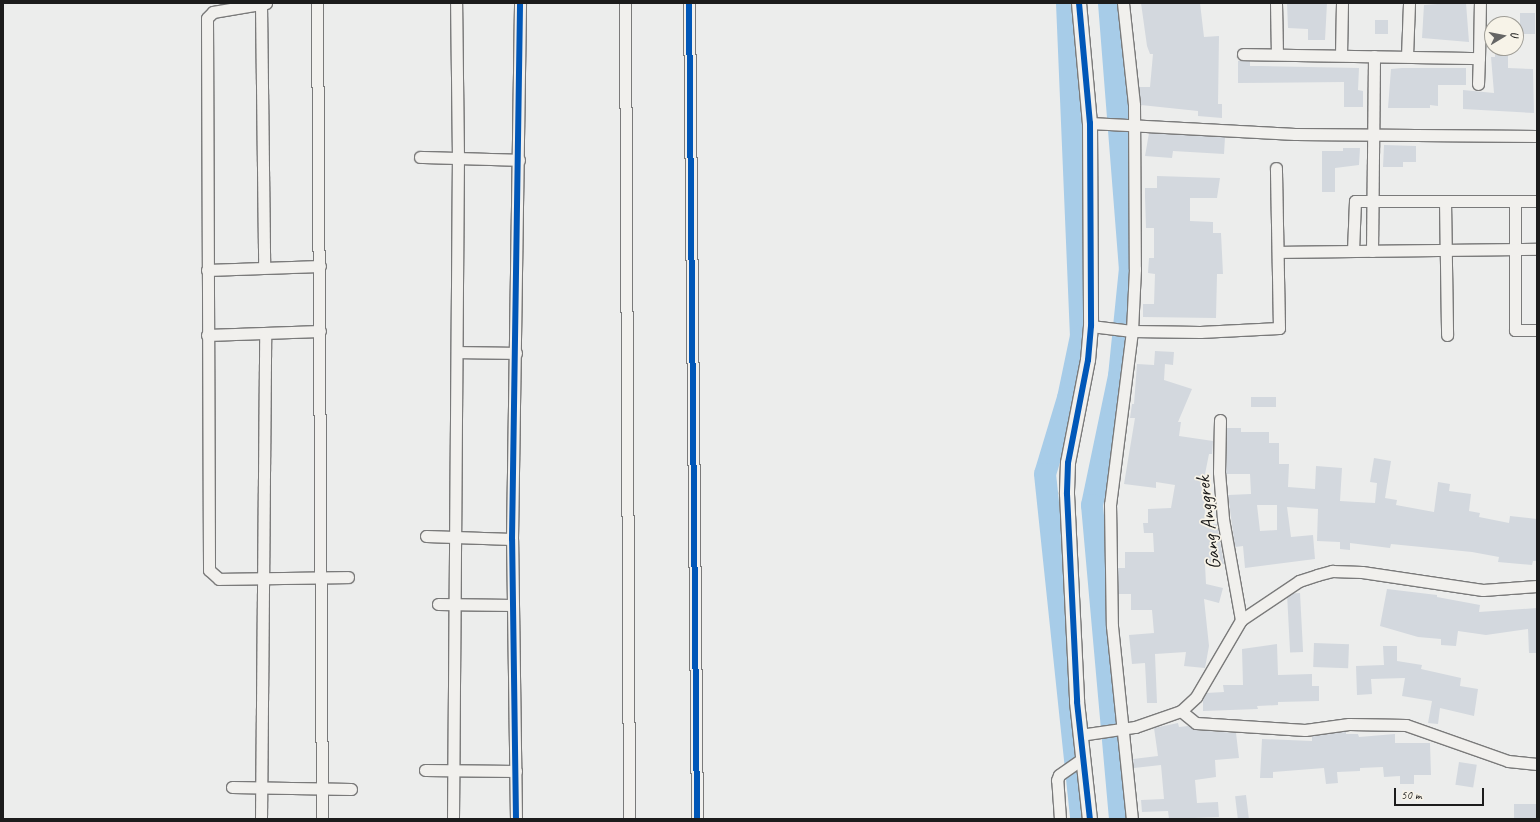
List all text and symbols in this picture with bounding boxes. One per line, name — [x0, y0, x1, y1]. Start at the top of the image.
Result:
north arrow — [1484, 16, 1524, 56]
text: U — [1507, 30, 1522, 38]
street label: Gang Anggrek — [1190, 475, 1226, 571]
scale bar — [1396, 780, 1486, 806]
text: 50 m — [1401, 787, 1421, 803]

